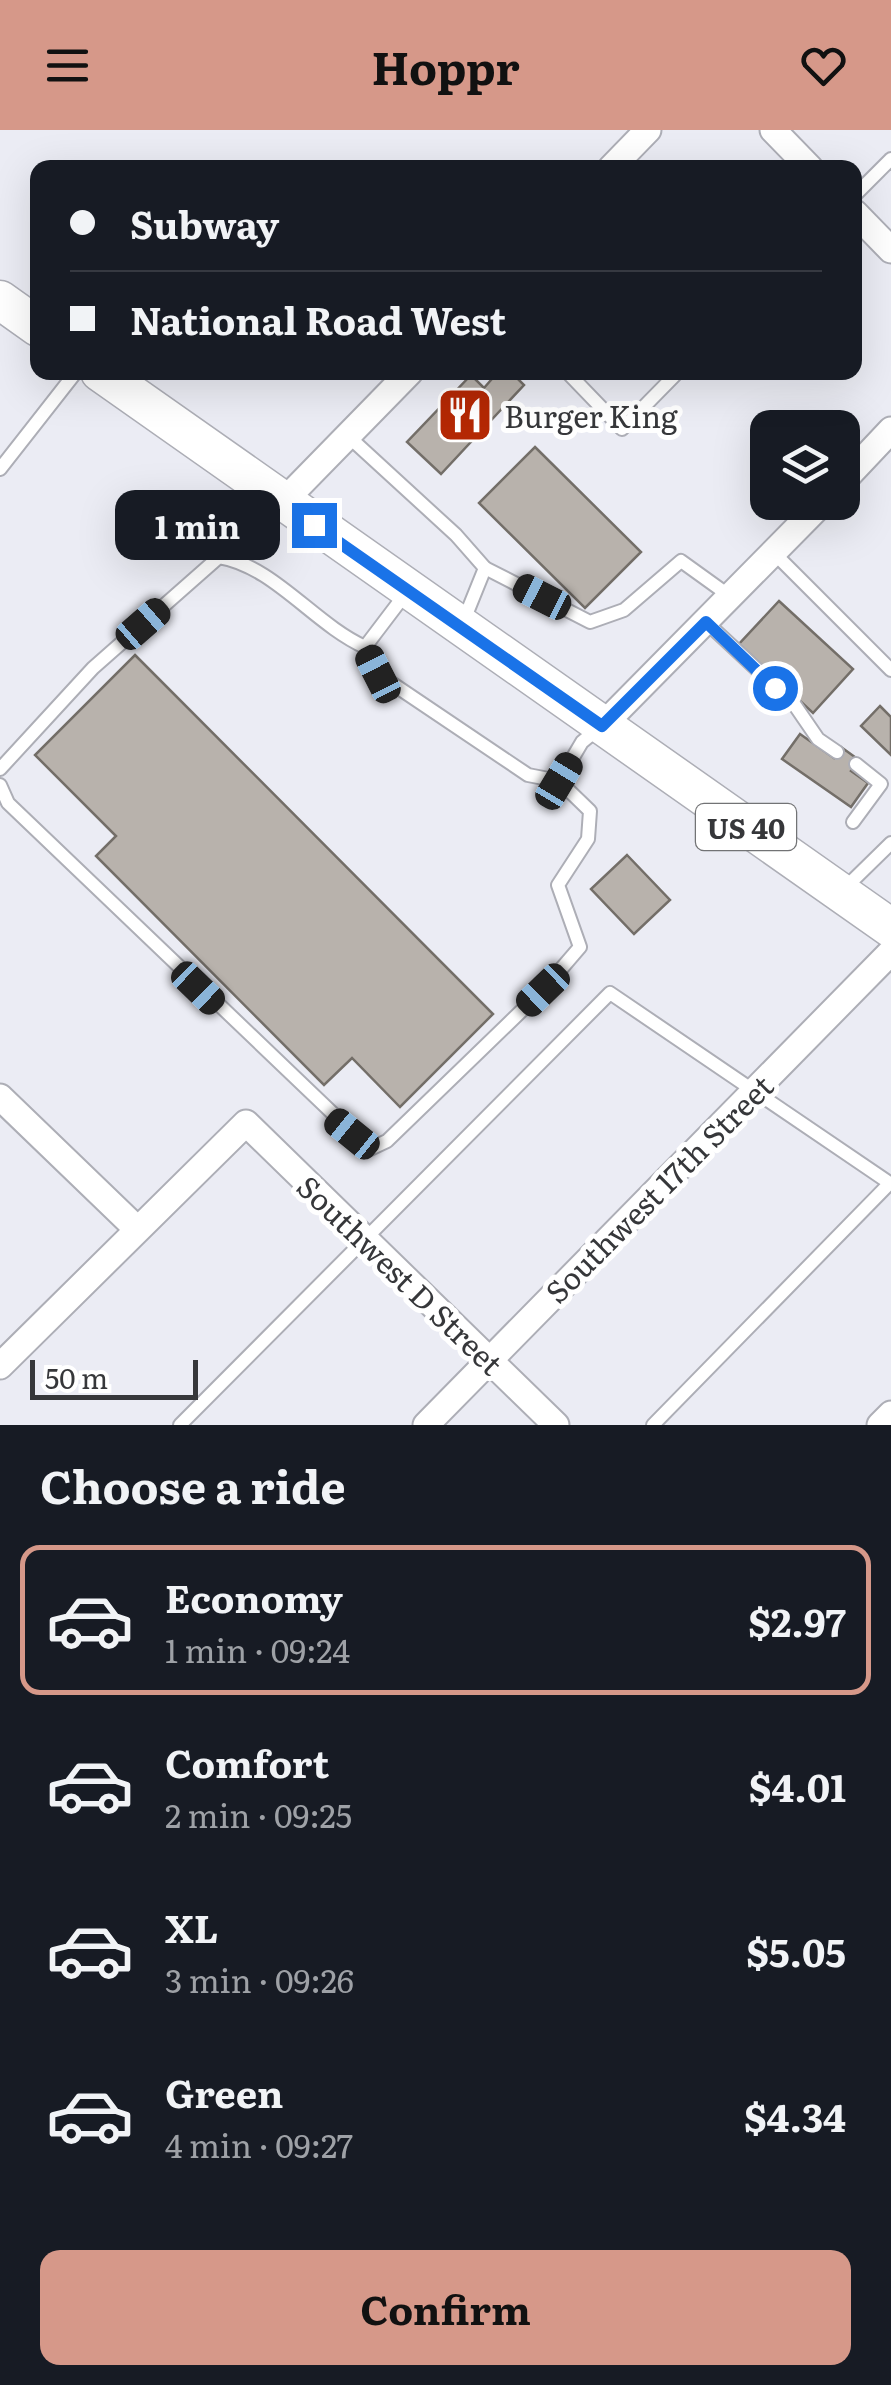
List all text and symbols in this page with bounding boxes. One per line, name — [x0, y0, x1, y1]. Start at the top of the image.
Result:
text: Hoppr — [371, 32, 520, 99]
icon: menu — [40, 38, 95, 93]
icon: heart — [796, 38, 851, 93]
text: Subway — [130, 194, 279, 251]
text: National Road West — [130, 290, 506, 347]
restaurant icon: Burger King — [435, 385, 495, 445]
place label: Burger King — [504, 393, 678, 437]
map controls — [750, 410, 860, 520]
button: layers — [750, 410, 860, 520]
callout: 1 min — [114, 490, 279, 560]
text: 1 min — [155, 501, 240, 549]
route end — [292, 503, 337, 548]
car — [508, 570, 576, 624]
car — [111, 593, 175, 655]
car — [351, 640, 405, 708]
route start — [753, 666, 798, 711]
car — [531, 748, 587, 814]
road number: US 40 — [696, 804, 796, 850]
car — [166, 956, 230, 1020]
car — [511, 958, 575, 1022]
street label: Southwest 17th Street — [534, 1064, 782, 1312]
car — [319, 1103, 385, 1165]
street label: Southwest D Street — [288, 1164, 514, 1384]
scale bar — [30, 1355, 198, 1400]
text: 50 m — [45, 1356, 108, 1398]
text: Choose a ride — [40, 1451, 346, 1518]
text: Economy — [165, 1568, 343, 1625]
icon: car — [45, 1575, 135, 1665]
text: $2.97 — [748, 1592, 846, 1649]
text: 1 min · 09:24 — [165, 1625, 350, 1673]
text: Comfort — [165, 1733, 329, 1790]
icon: car — [45, 1740, 135, 1830]
text: $4.01 — [749, 1757, 846, 1814]
text: 2 min · 09:25 — [165, 1790, 352, 1838]
text: XL — [165, 1898, 218, 1955]
icon: car — [45, 1905, 135, 1995]
text: $5.05 — [746, 1922, 846, 1979]
text: 3 min · 09:26 — [165, 1955, 354, 2003]
text: Green — [165, 2063, 283, 2120]
icon: car — [45, 2070, 135, 2160]
text: $4.34 — [744, 2087, 846, 2144]
text: 4 min · 09:27 — [165, 2120, 353, 2168]
button: Confirm — [40, 2250, 851, 2365]

